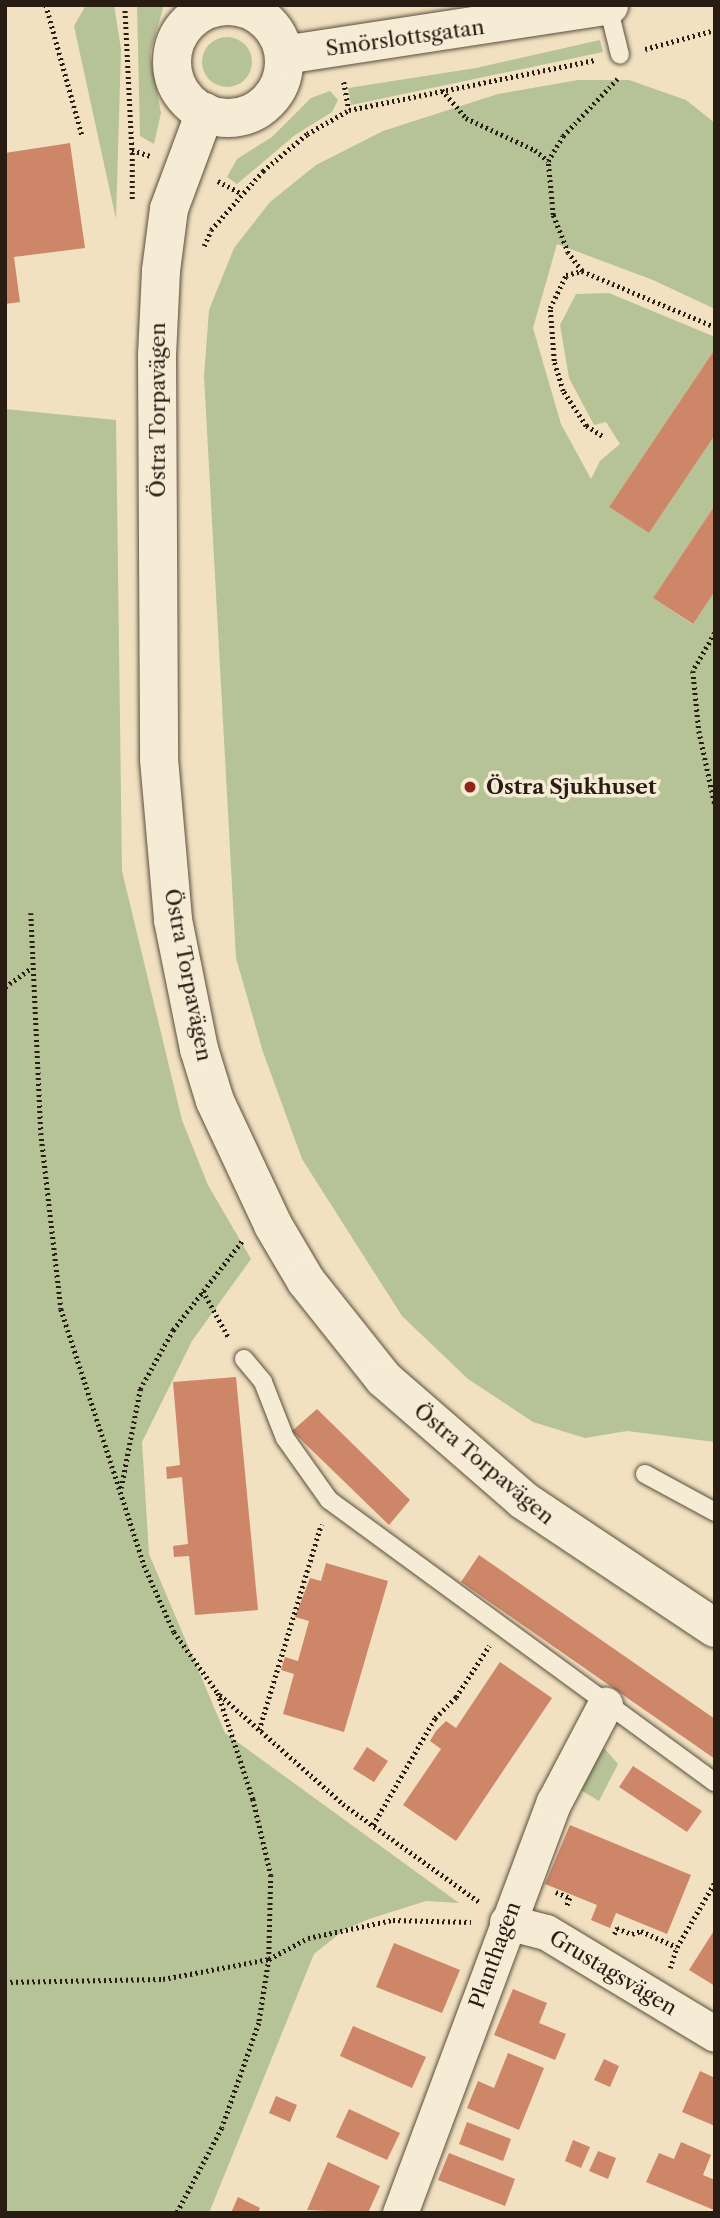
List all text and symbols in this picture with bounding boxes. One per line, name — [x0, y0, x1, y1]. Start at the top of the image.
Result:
street label: Smörslottsgatan — [324, 14, 486, 62]
street label: Östra Torpavägen — [145, 322, 171, 498]
place label: Östra Sjukhuset — [486, 774, 657, 800]
marker: Östra Sjukhuset — [460, 777, 480, 797]
street label: Östra Torpavägen — [159, 886, 217, 1064]
street label: Östra Torpavägen — [409, 1398, 559, 1530]
street label: Planthagen — [464, 1898, 526, 2012]
street label: Grustagsvägen — [545, 1925, 681, 2021]

